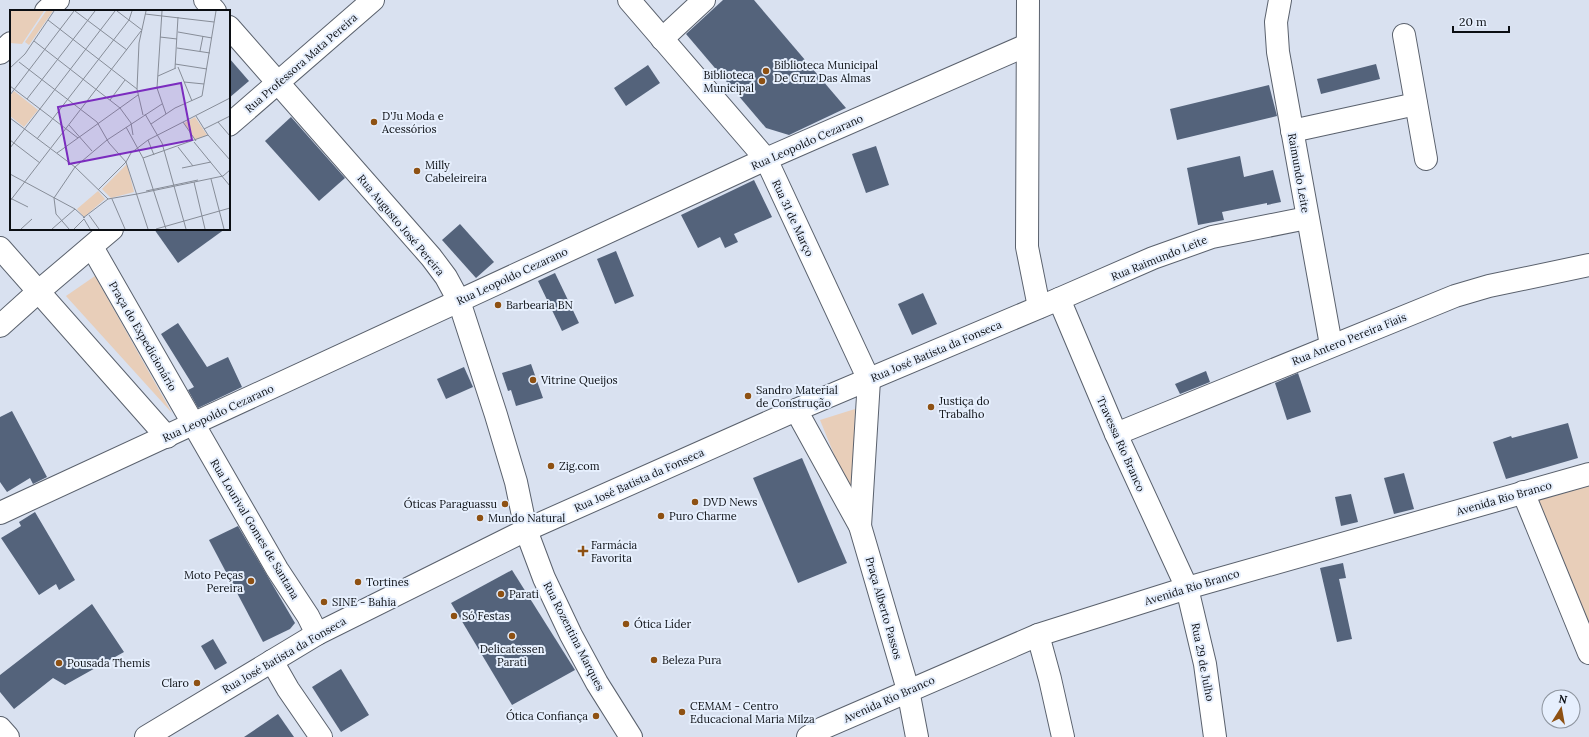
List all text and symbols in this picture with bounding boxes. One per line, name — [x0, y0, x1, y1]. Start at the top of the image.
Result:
scale bar — [1453, 8, 1509, 34]
inset map — [10, 10, 230, 230]
street label: Rua Professora Mata Pereira — [242, 10, 360, 116]
text: 20 m — [1459, 14, 1487, 29]
place label: Biblioteca Municipal De Cruz Das Almas — [774, 58, 878, 85]
marker: Biblioteca Municipal De Cruz Das Almas — [761, 66, 771, 76]
place label: Biblioteca Municipal — [703, 68, 754, 95]
marker: Biblioteca Municipal — [757, 76, 767, 86]
place label: D'Ju Moda e Acessórios — [381, 109, 444, 136]
street label: Rua Leopoldo Cezarano — [749, 111, 865, 173]
marker: D'Ju Moda e Acessórios — [369, 117, 379, 127]
street label: Raimundo Leite — [1285, 132, 1313, 214]
place label: Milly Cabeleireira — [425, 158, 487, 185]
marker: Milly Cabeleireira — [412, 166, 422, 176]
street label: Rua Augusto José Pereira — [355, 172, 448, 279]
street label: Rua 31 de Março — [769, 177, 817, 259]
street label: Rua Raimundo Leite — [1109, 232, 1209, 284]
street label: Rua Leopoldo Cezarano — [454, 244, 570, 308]
street label: Praça do Expedicionário — [106, 279, 180, 393]
place label: Barbearia BN — [506, 298, 573, 312]
marker: Barbearia BN — [493, 300, 503, 310]
street label: Rua Antero Pereira Fiais — [1290, 310, 1408, 368]
street label: Rua José Batista da Fonseca — [868, 317, 1004, 385]
place label: Vitrine Queijos — [540, 373, 618, 387]
marker: Vitrine Queijos — [528, 375, 538, 385]
street label: Rua Leopoldo Cezarano — [160, 381, 276, 445]
place label: Sandro Material de Construção — [756, 383, 838, 410]
marker: Sandro Material de Construção — [743, 391, 753, 401]
place label: Justiça do Trabalho — [938, 394, 990, 421]
street label: Travessa Rio Branco — [1094, 394, 1148, 494]
marker: Justiça do Trabalho — [926, 402, 936, 412]
street label: Rua José Batista da Fonseca — [572, 445, 706, 515]
street label: Rua Lourival Gomes de Santana — [208, 456, 303, 602]
place label: Zig.com — [559, 459, 600, 473]
marker: Zig.com — [546, 461, 556, 471]
street label: Avenida Rio Branco — [1454, 478, 1553, 519]
place label: DVD News — [703, 495, 757, 509]
place label: Óticas Paraguassu — [404, 497, 497, 511]
marker: DVD News — [690, 497, 700, 507]
marker: Óticas Paraguassu — [500, 499, 510, 509]
place label: Puro Charme — [669, 509, 737, 523]
place label: Mundo Natural — [488, 511, 565, 525]
marker: Puro Charme — [656, 511, 666, 521]
marker: Mundo Natural — [475, 513, 485, 523]
place label: Farmácia Favorita — [591, 538, 637, 565]
marker: Farmácia Favorita — [578, 546, 588, 556]
street label: Praça Alberto Passos — [863, 555, 905, 661]
street label: Avenida Rio Branco — [1142, 566, 1241, 608]
place label: Moto Peças Pereira — [184, 568, 243, 595]
place label: Tortines — [366, 575, 409, 589]
marker: Moto Peças Pereira — [246, 576, 256, 586]
marker: Tortines — [353, 577, 363, 587]
street label: Rua Rozentina Marques — [540, 579, 608, 693]
place label: Parati — [509, 587, 539, 601]
marker: Parati — [496, 589, 506, 599]
place label: SINE - Bahia — [332, 595, 397, 609]
marker: SINE - Bahia — [319, 597, 329, 607]
place label: Só Festas — [462, 609, 510, 623]
marker: Só Festas — [449, 611, 459, 621]
street label: Rua José Batista da Fonseca — [220, 614, 349, 696]
place label: Ótica Líder — [634, 617, 691, 631]
marker: Ótica Líder — [621, 619, 631, 629]
street label: Rua 29 de Julho — [1189, 622, 1217, 702]
marker: Delicatessen Parati — [507, 631, 517, 641]
place label: Delicatessen Parati — [480, 642, 545, 669]
place label: Beleza Pura — [662, 653, 722, 667]
marker: Beleza Pura — [649, 655, 659, 665]
place label: Pousada Themis — [67, 656, 150, 670]
marker: Pousada Themis — [54, 658, 64, 668]
street label: Avenida Rio Branco — [840, 673, 937, 726]
place label: Claro — [162, 676, 189, 690]
marker: Claro — [192, 678, 202, 688]
north arrow — [1541, 689, 1581, 729]
text: N — [1557, 691, 1569, 707]
place label: CEMAM - Centro Educacional Maria Milza — [690, 699, 815, 726]
marker: CEMAM - Centro Educacional Maria Milza — [677, 707, 687, 717]
place label: Ótica Confiança — [506, 709, 588, 723]
marker: Ótica Confiança — [591, 711, 601, 721]

